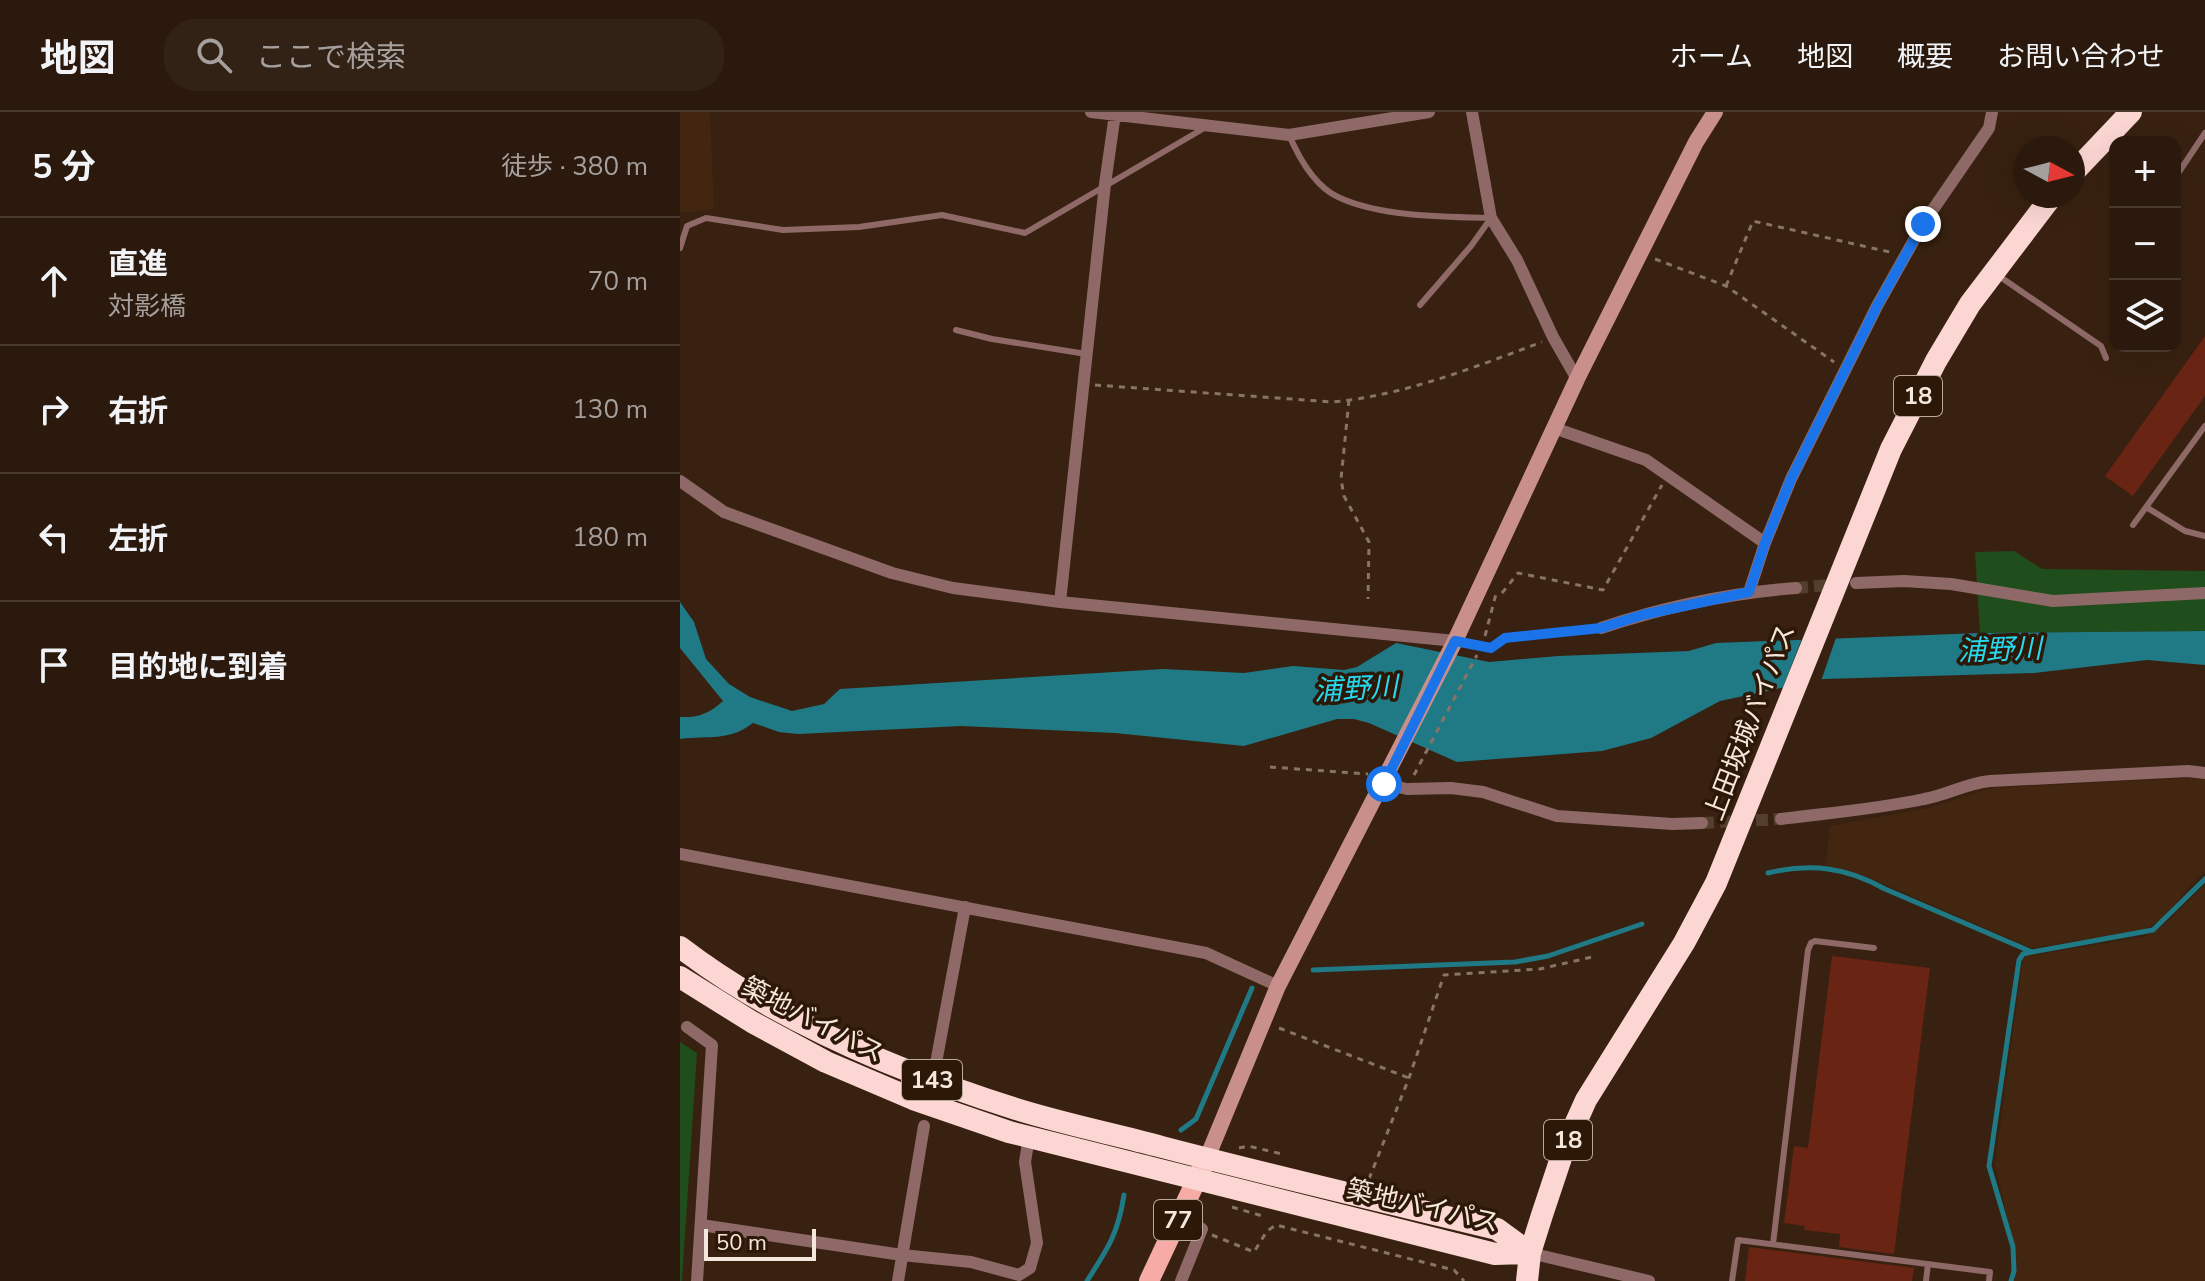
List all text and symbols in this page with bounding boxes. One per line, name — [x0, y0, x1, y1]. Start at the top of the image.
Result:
search box — [164, 19, 724, 91]
text: 地図 — [40, 33, 116, 84]
icon: search — [192, 33, 236, 77]
text: ここで検索 — [256, 37, 406, 78]
text: ホーム — [1670, 38, 1753, 76]
text: 地図 — [1797, 38, 1853, 76]
text: 概要 — [1897, 38, 1953, 76]
text: お問い合わせ — [1997, 38, 2165, 76]
north arrow — [2013, 136, 2085, 208]
map controls — [2109, 136, 2181, 352]
button: + — [2109, 136, 2181, 208]
text: 5 分 — [32, 144, 96, 190]
text: 徒歩 · 380 m — [501, 149, 648, 184]
route end — [1905, 206, 1941, 242]
button: − — [2109, 208, 2181, 280]
text: 直進 — [108, 244, 168, 285]
icon: ahead — [32, 259, 76, 303]
text: 70 m — [588, 264, 648, 299]
button: layers — [2109, 280, 2181, 352]
text: 対影橋 — [108, 289, 186, 324]
road number: 18 — [1894, 376, 1942, 416]
icon: right — [32, 387, 76, 431]
text: 右折 — [108, 391, 168, 432]
text: 130 m — [572, 392, 648, 427]
icon: left — [32, 515, 76, 559]
text: 左折 — [108, 519, 168, 560]
text: 180 m — [572, 520, 648, 555]
street label: 上田坂城バイパス — [1696, 619, 1804, 825]
water label: 浦野川 — [1957, 629, 2046, 670]
icon: arrive — [32, 643, 76, 687]
text: 目的地に到着 — [108, 647, 288, 688]
water label: 浦野川 — [1313, 668, 1402, 710]
route start — [1366, 766, 1402, 802]
street label: 築地バイパス — [736, 969, 890, 1071]
road number: 143 — [902, 1060, 962, 1100]
road number: 18 — [1544, 1120, 1592, 1160]
street label: 築地バイパス — [1343, 1171, 1503, 1241]
road number: 77 — [1154, 1200, 1202, 1240]
scale bar — [704, 1225, 816, 1261]
text: 50 m — [716, 1228, 767, 1258]

